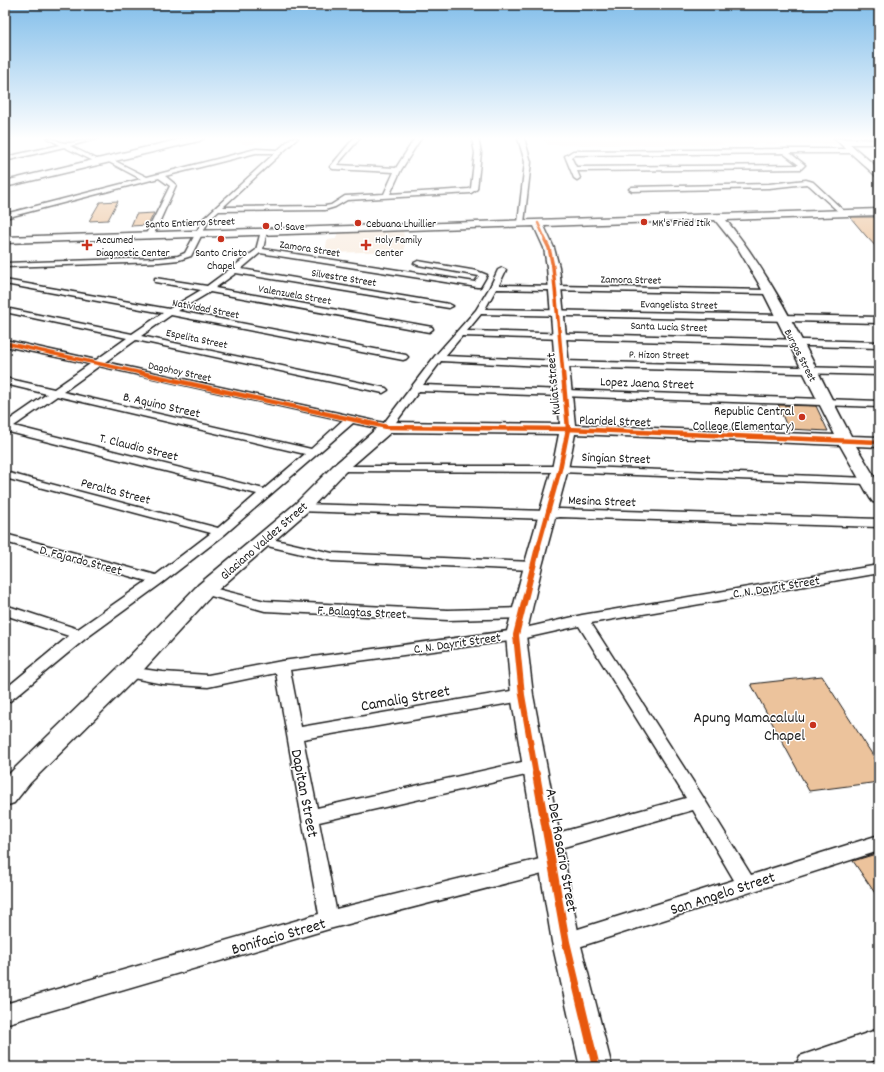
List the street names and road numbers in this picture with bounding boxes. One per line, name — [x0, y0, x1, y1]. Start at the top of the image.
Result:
street label: Santo Entierro Street — [145, 214, 235, 234]
street label: Zamora Street — [278, 237, 341, 263]
street label: Silvestre Street — [310, 266, 377, 292]
street label: Zamora Street — [600, 272, 662, 290]
street label: Valenzuela Street — [257, 282, 332, 310]
street label: Natividad Street — [171, 296, 241, 324]
street label: Evangelista Street — [640, 297, 718, 315]
street label: Santa Lucia Street — [630, 319, 708, 337]
street label: Espelita Street — [164, 326, 229, 354]
street label: Burgos Street — [779, 327, 819, 385]
street label: P. Hizon Street — [629, 347, 689, 365]
street label: Kuliat Street — [542, 352, 567, 416]
street label: Dagohoy Street — [147, 358, 213, 387]
street label: Lopez Jaena Street — [600, 373, 694, 396]
street label: B. Aquino Street — [121, 388, 202, 425]
street label: Plaridel Street — [579, 412, 651, 433]
street label: T. Claudio Street — [97, 429, 180, 467]
street label: Singian Street — [581, 449, 651, 470]
street label: Peralta Street — [79, 474, 152, 511]
street label: Mesina Street — [568, 492, 636, 513]
street label: Glaciano Valdez Street — [217, 498, 313, 585]
street label: D. Fajardo Street — [37, 541, 124, 582]
street label: C. N. Dayrit Street — [732, 572, 821, 605]
street label: F. Balagtas Street — [317, 602, 407, 625]
street label: C. N. Dayrit Street — [413, 629, 502, 660]
street label: Camalig Street — [359, 680, 452, 719]
street label: Dapitan Street — [284, 747, 323, 840]
street label: A. Del Rosario Street — [538, 787, 583, 914]
street label: San Angelo Street — [667, 867, 778, 922]
street label: Bonifacio Street — [229, 913, 329, 962]

